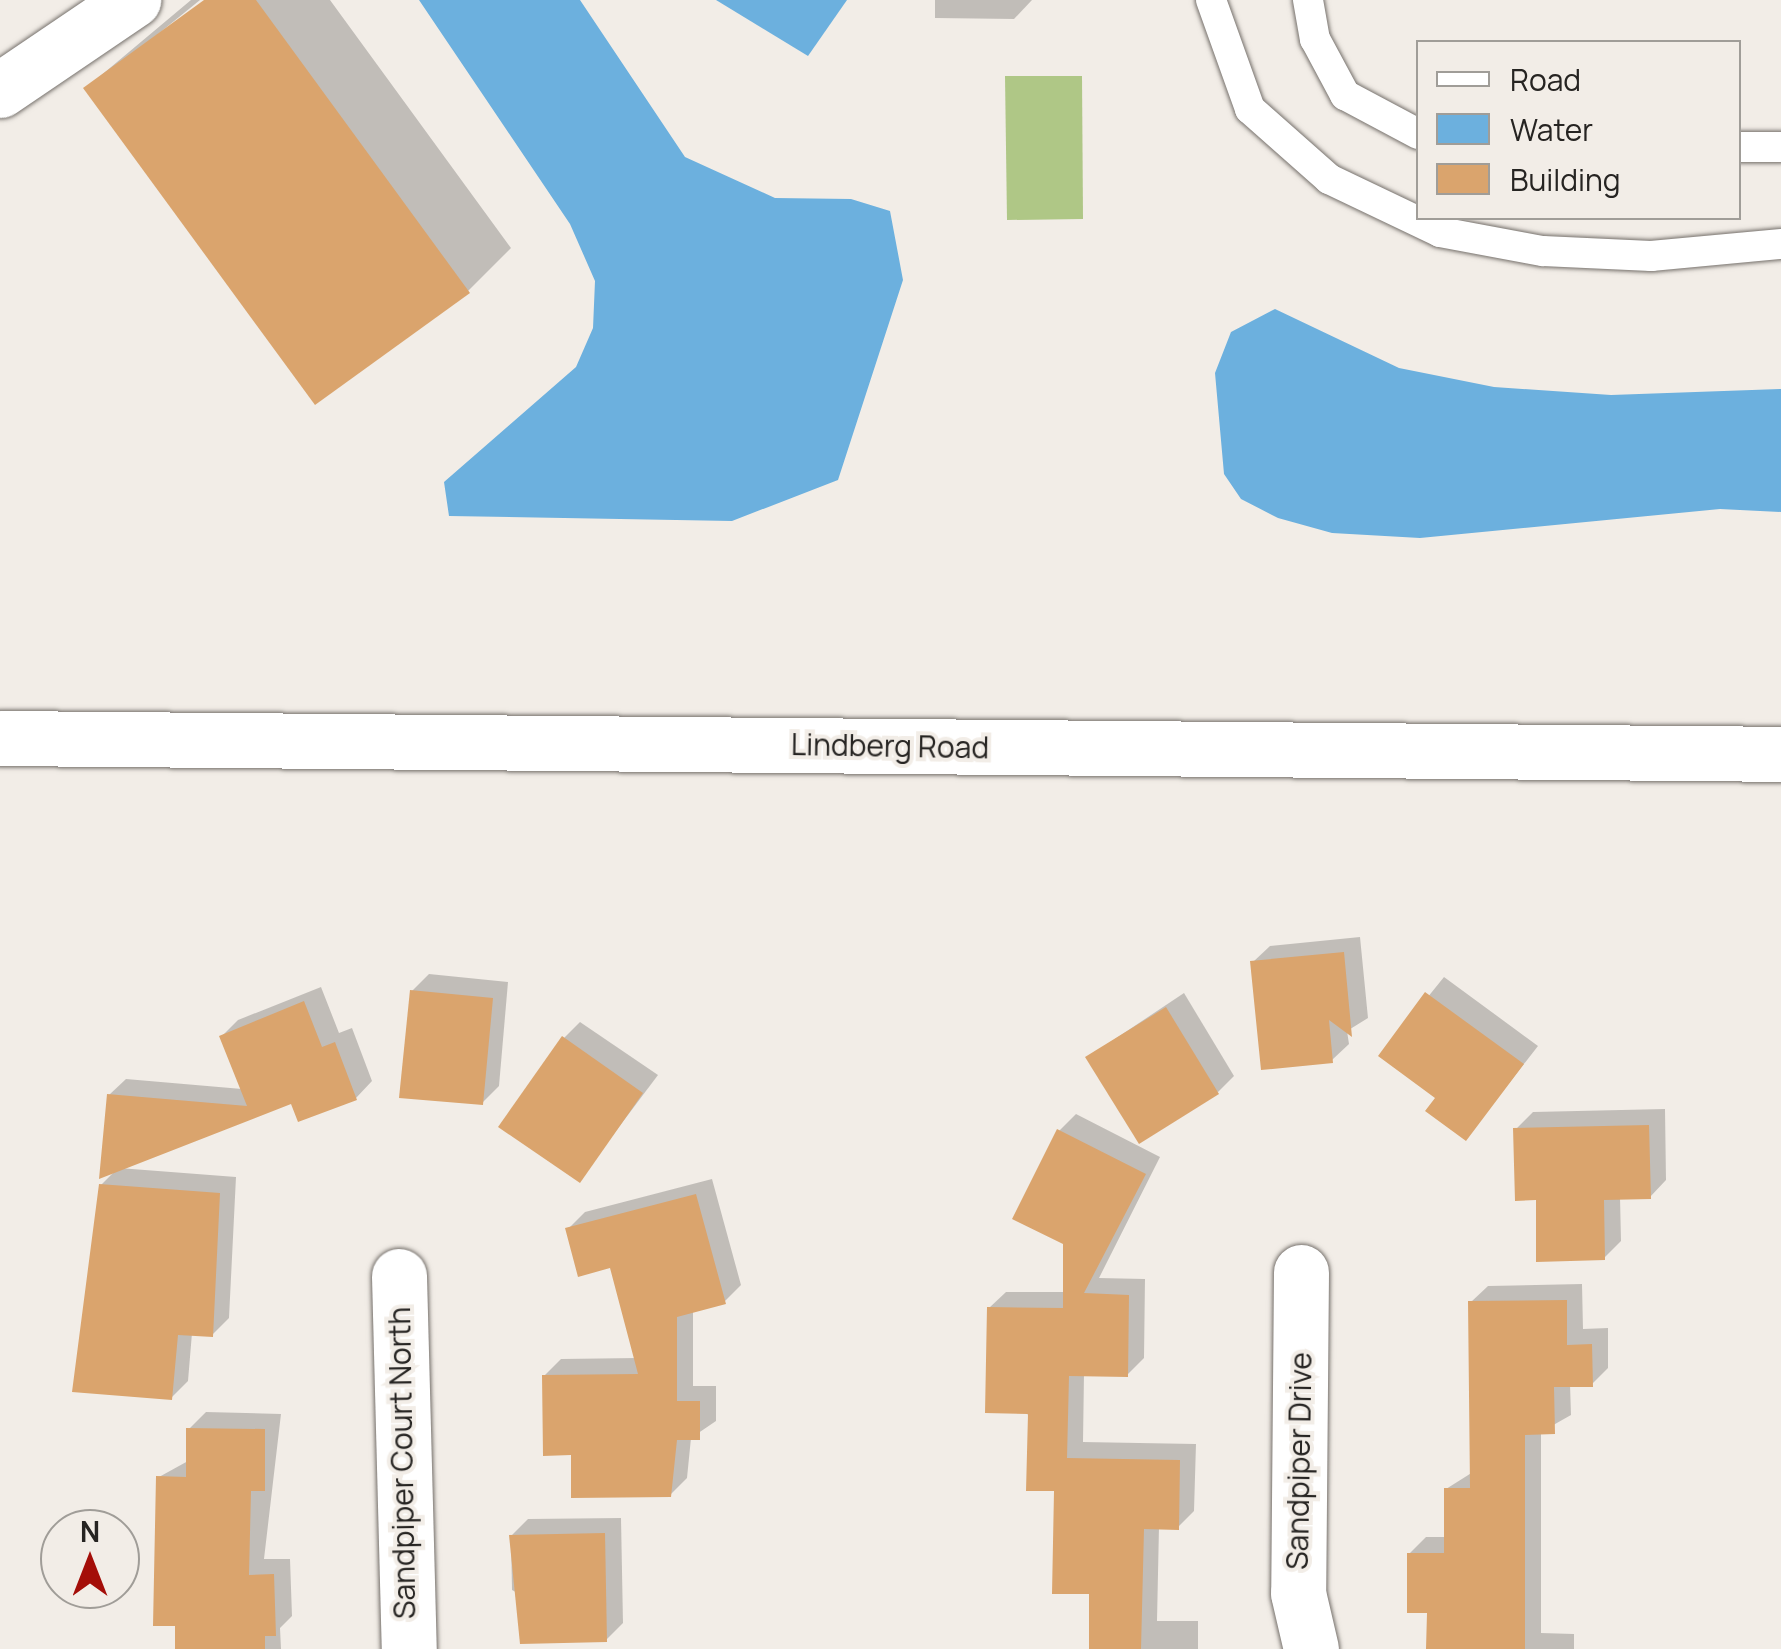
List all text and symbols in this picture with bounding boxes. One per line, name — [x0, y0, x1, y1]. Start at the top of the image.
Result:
legend — [1416, 40, 1741, 220]
text: Road — [1510, 59, 1581, 100]
text: Water — [1510, 109, 1593, 150]
text: Building — [1510, 159, 1621, 200]
street label: Lindberg Road — [791, 726, 989, 766]
street label: Sandpiper Court North — [381, 1307, 423, 1619]
street label: Sandpiper Drive — [1279, 1352, 1319, 1570]
north arrow — [40, 1509, 140, 1609]
text: N — [80, 1512, 100, 1550]

